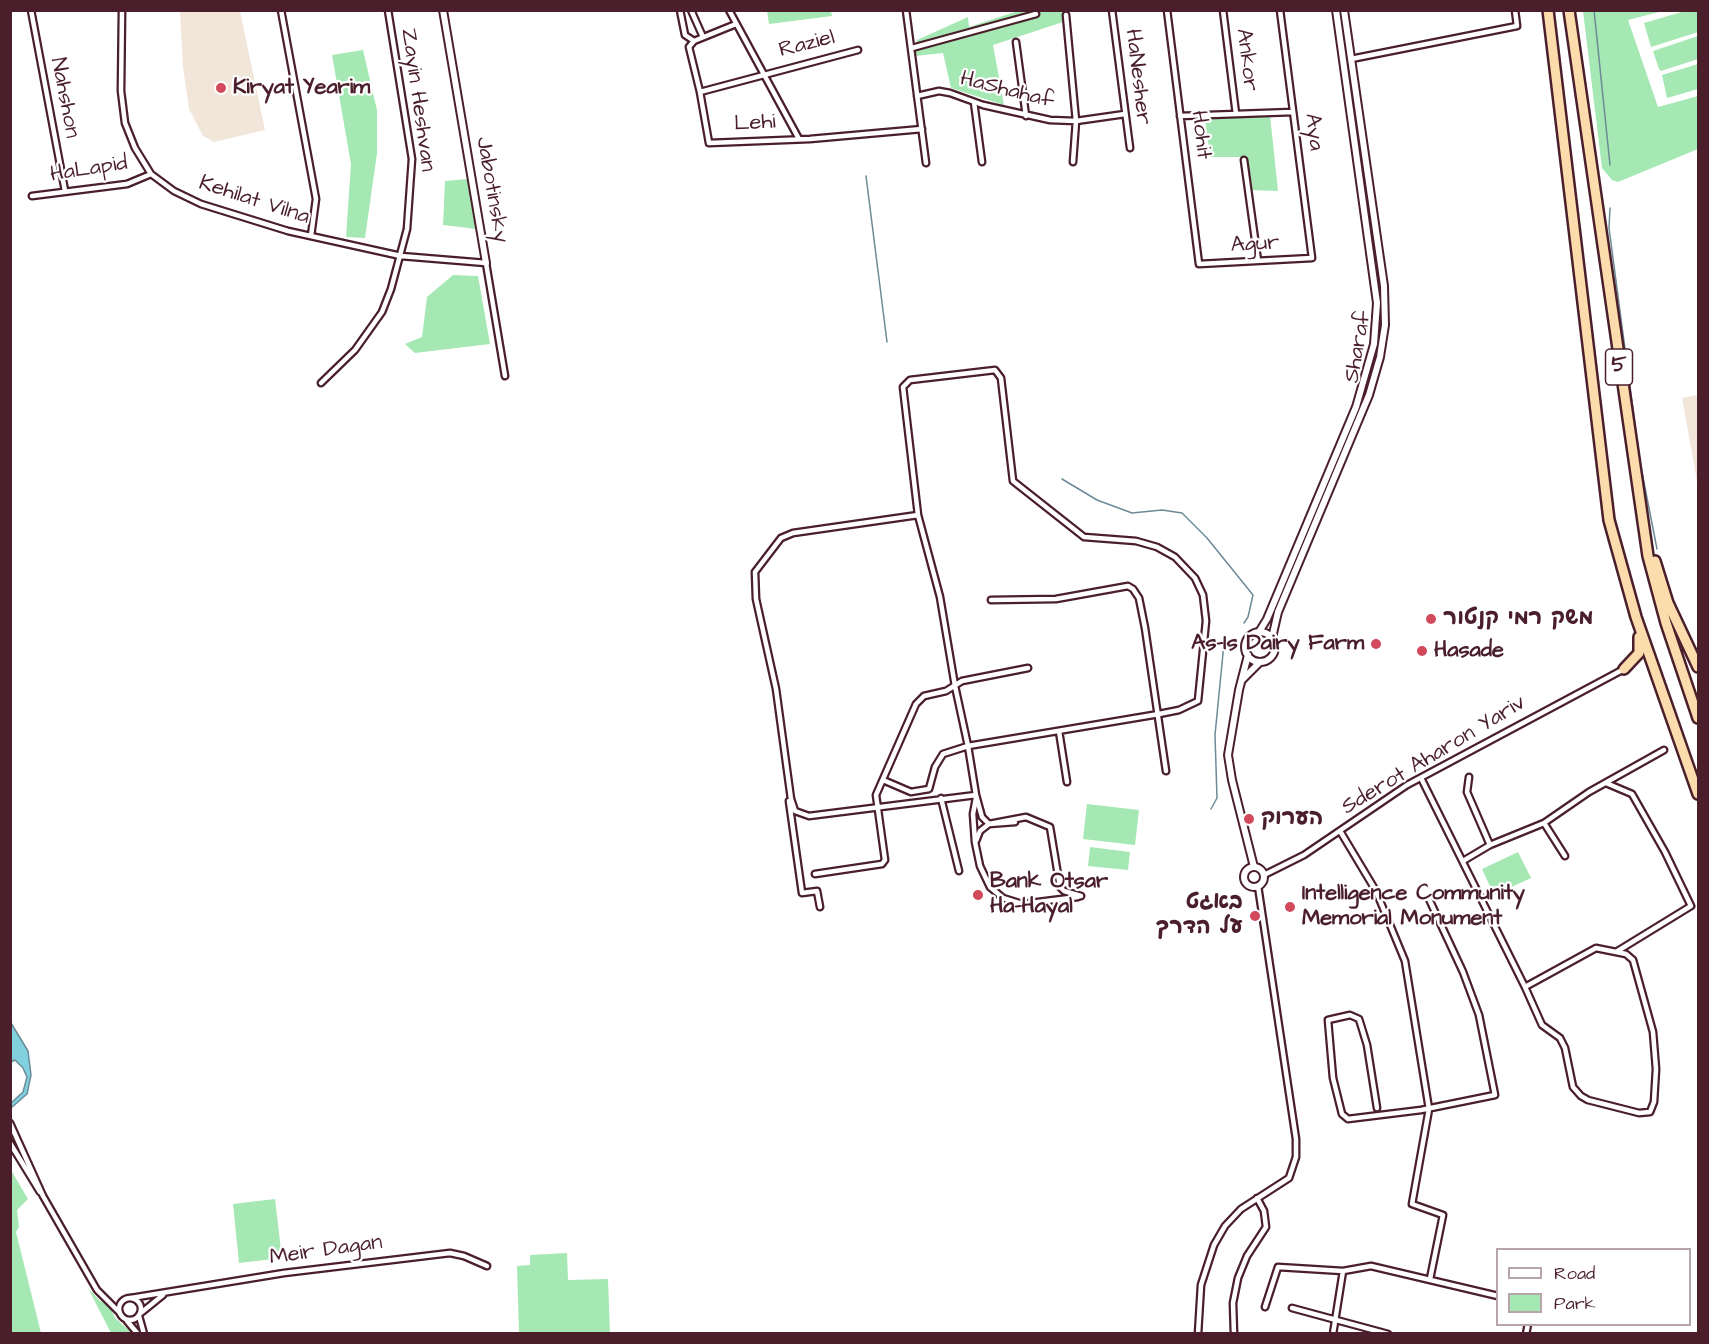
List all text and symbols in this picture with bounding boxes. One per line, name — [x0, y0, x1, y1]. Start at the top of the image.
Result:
street label: Raziel — [776, 25, 838, 65]
street label: Zayin Heshvan — [394, 27, 440, 173]
street label: Ankor — [1229, 27, 1263, 93]
street label: HaNesher — [1118, 28, 1156, 126]
street label: Nahshon — [43, 56, 85, 140]
street label: HaShahaf — [957, 67, 1057, 115]
place label: Kiryat Yearim — [233, 75, 370, 101]
marker: Kiryat Yearim — [214, 81, 228, 95]
street label: Hohit — [1184, 109, 1216, 161]
street label: Lehi — [734, 110, 776, 138]
street label: Aya — [1298, 112, 1328, 152]
street label: Jabotinsky — [469, 135, 513, 245]
street label: HaLapid — [49, 151, 129, 189]
street label: Kehilat Vilna — [195, 171, 313, 231]
street label: Agur — [1230, 231, 1280, 259]
street label: Sharaf — [1340, 309, 1378, 385]
road number: 5 — [1606, 349, 1632, 385]
place label: משק רמי קנטור — [1443, 606, 1593, 632]
marker: משק רמי קנטור — [1424, 612, 1438, 626]
place label: As-Is Dairy Farm — [1191, 631, 1364, 657]
marker: As-Is Dairy Farm — [1369, 637, 1383, 651]
place label: Hasade — [1434, 638, 1504, 664]
marker: Hasade — [1415, 644, 1429, 658]
street label: Sderot Aharon Yariv — [1337, 691, 1531, 821]
place label: הערוק — [1261, 806, 1323, 832]
marker: הערוק — [1242, 812, 1256, 826]
place label: Bank Otsar Ha-Hayal — [990, 869, 1108, 920]
place label: Intelligence Community Memorial Monument — [1302, 881, 1525, 932]
marker: Bank Otsar Ha-Hayal — [971, 888, 985, 902]
place label: באגט על הדרך — [1156, 890, 1243, 942]
marker: Intelligence Community Memorial Monument — [1283, 900, 1297, 914]
marker: באגט על הדרך — [1248, 909, 1262, 923]
street label: Meir Dagan — [268, 1230, 384, 1272]
legend — [1496, 1248, 1691, 1326]
text: Road — [1554, 1261, 1595, 1286]
text: Park — [1554, 1291, 1596, 1316]

